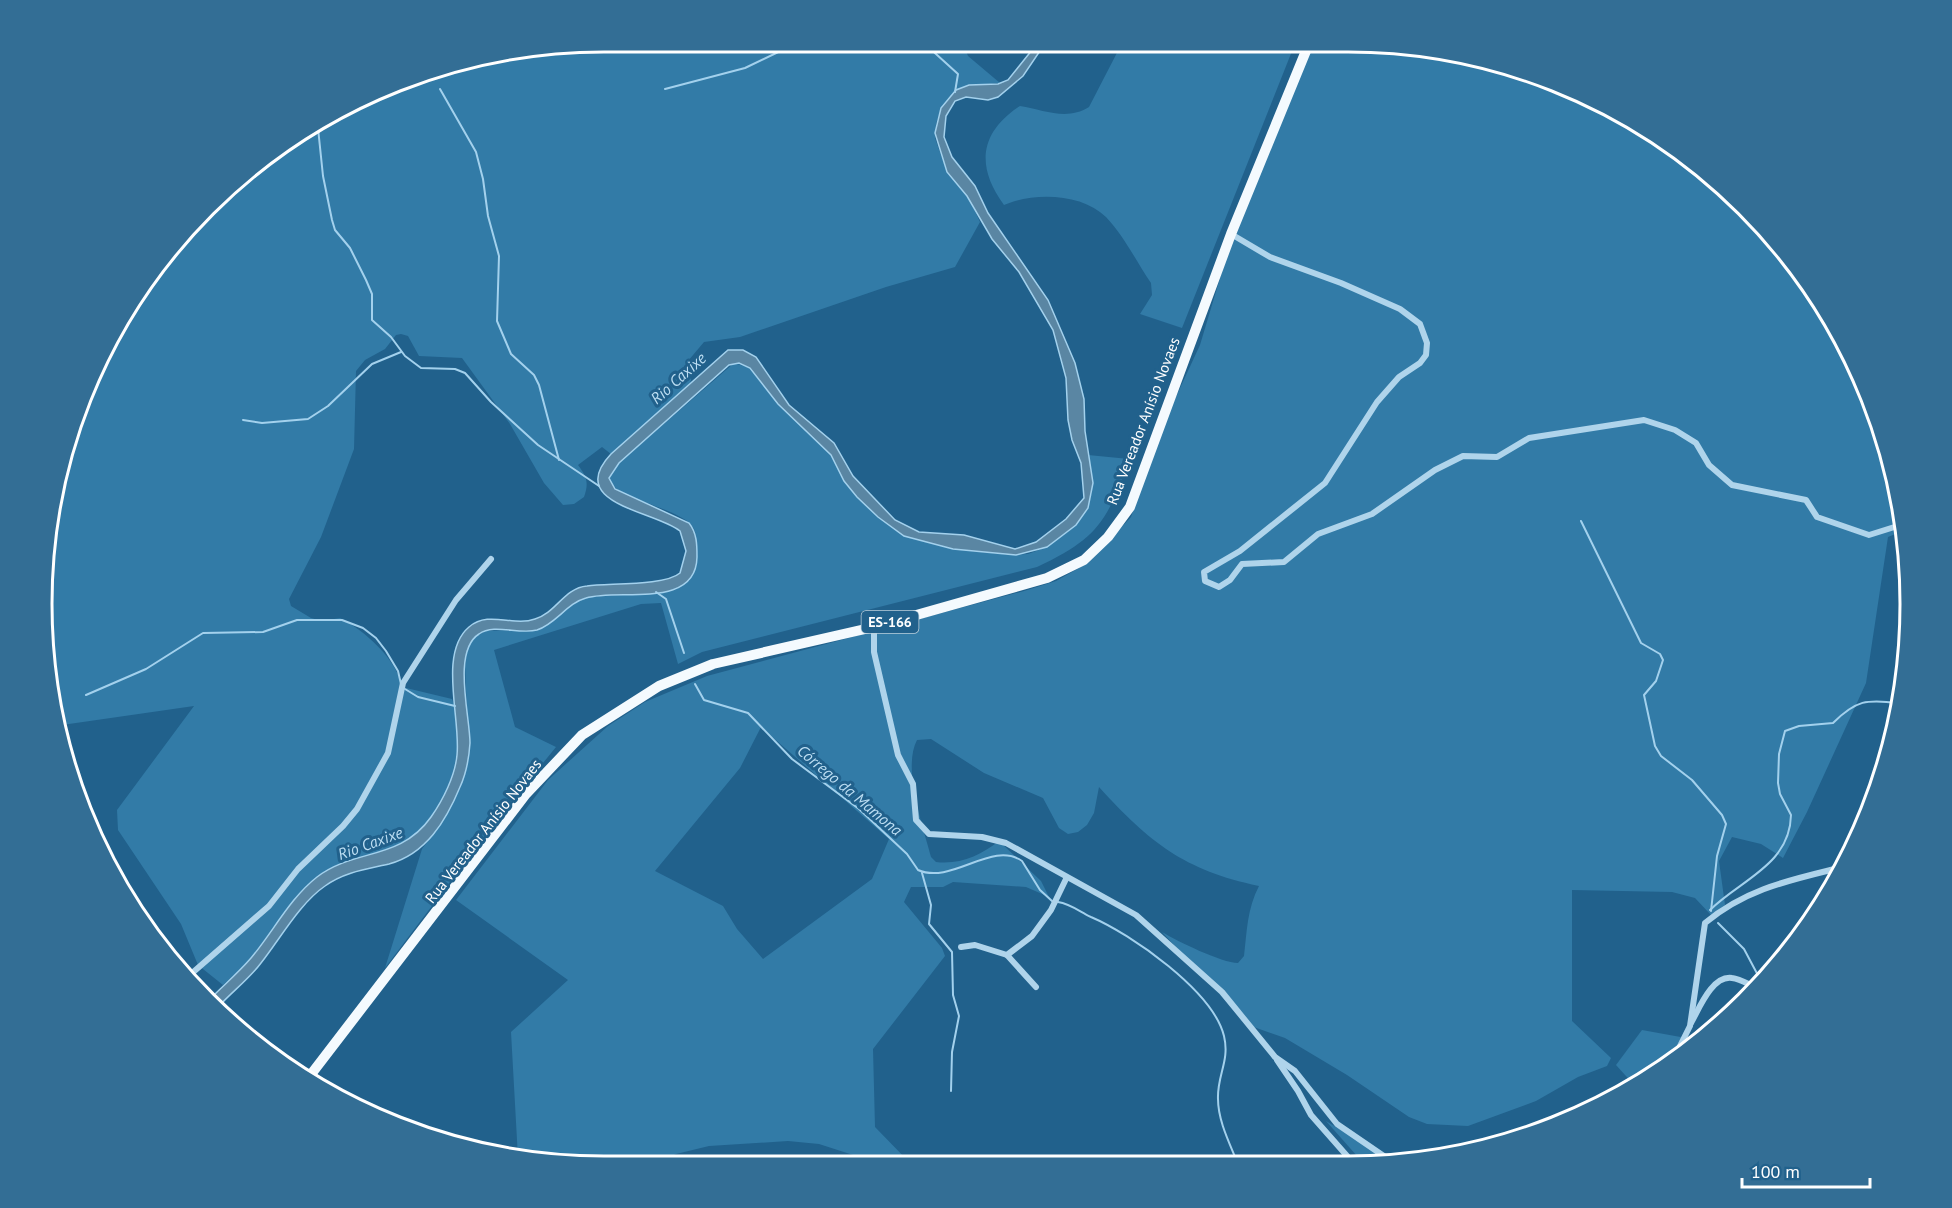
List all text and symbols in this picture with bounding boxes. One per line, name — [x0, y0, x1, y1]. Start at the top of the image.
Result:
street label: Rua Vereador Anísio Novaes — [1102, 335, 1184, 507]
water label: Rio Caxixe — [646, 348, 710, 408]
road number: ES-166 — [862, 611, 918, 633]
water label: Córrego da Mamona — [794, 740, 907, 840]
street label: Rua Vereador Anísio Novaes — [421, 755, 545, 907]
water label: Rio Caxixe — [335, 822, 406, 864]
scale bar — [1742, 1151, 1870, 1189]
text: 100 m — [1751, 1160, 1800, 1183]

